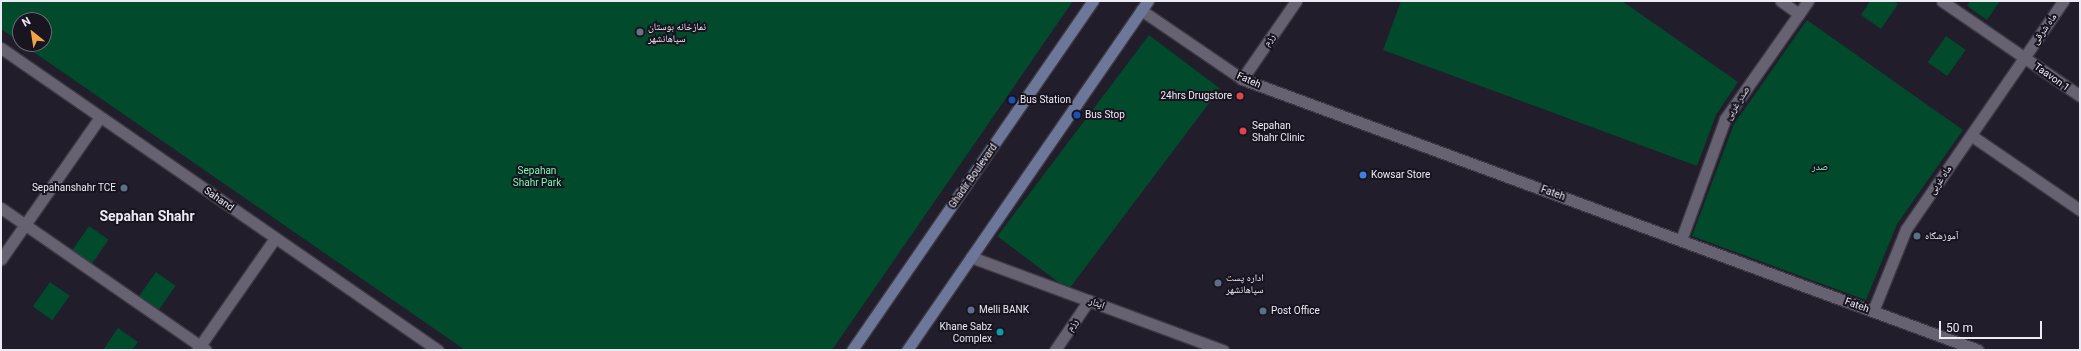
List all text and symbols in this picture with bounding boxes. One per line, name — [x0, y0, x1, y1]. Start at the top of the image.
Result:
street label: ماه شرقی — [2029, 11, 2059, 47]
north arrow — [12, 12, 52, 52]
text: N — [20, 14, 33, 30]
place label: نمازخانه بوستان سپاهانشهر — [648, 20, 706, 44]
marker: نمازخانه بوستان سپاهانشهر — [635, 27, 645, 37]
street label: رزم — [1260, 31, 1278, 49]
street label: Taavon 1 — [2032, 61, 2072, 93]
street label: Fateh — [1235, 69, 1263, 91]
street label: صدر غربی — [1722, 84, 1752, 122]
place label: 24hrs Drugstore — [1161, 90, 1232, 102]
marker: 24hrs Drugstore — [1235, 91, 1245, 101]
place label: Bus Station — [1020, 94, 1071, 106]
marker: Bus Station — [1007, 95, 1017, 105]
place label: Bus Stop — [1085, 109, 1125, 121]
marker: Bus Stop — [1072, 110, 1082, 120]
place label: Sepahan Shahr Clinic — [1252, 119, 1305, 142]
marker: Sepahan Shahr Clinic — [1237, 125, 1249, 137]
street label: Ghadir Boulevard — [946, 141, 1000, 211]
park label: صدر — [1812, 161, 1828, 173]
street label: ماه غربی — [1926, 163, 1954, 197]
park label: Sepahan Shahr Park — [513, 164, 561, 188]
place label: Kowsar Store — [1371, 169, 1430, 181]
marker: Kowsar Store — [1358, 170, 1368, 180]
place label: Sepahanshahr TCE — [32, 182, 116, 194]
marker: Sepahanshahr TCE — [119, 183, 129, 193]
street label: Fateh — [1539, 183, 1567, 203]
street label: Sahand — [202, 184, 236, 214]
district label: Sepahan Shahr — [99, 208, 195, 224]
place label: آموزشگاه — [1925, 230, 1958, 242]
marker: آموزشگاه — [1912, 231, 1922, 241]
place label: اداره پست سپاهانشهر — [1226, 271, 1264, 294]
marker: اداره پست سپاهانشهر — [1213, 278, 1223, 288]
street label: ایثار — [1088, 295, 1106, 311]
street label: Fateh — [1843, 295, 1871, 315]
place label: Melli BANK — [979, 304, 1029, 316]
marker: Melli BANK — [966, 305, 976, 315]
place label: Post Office — [1271, 305, 1320, 317]
marker: Post Office — [1258, 306, 1268, 316]
scale bar — [1941, 313, 2044, 339]
street label: رزم — [1064, 316, 1080, 334]
place label: Khane Sabz Complex — [940, 320, 992, 344]
text: 50 m — [1946, 321, 1973, 335]
marker: Khane Sabz Complex — [995, 327, 1005, 337]

